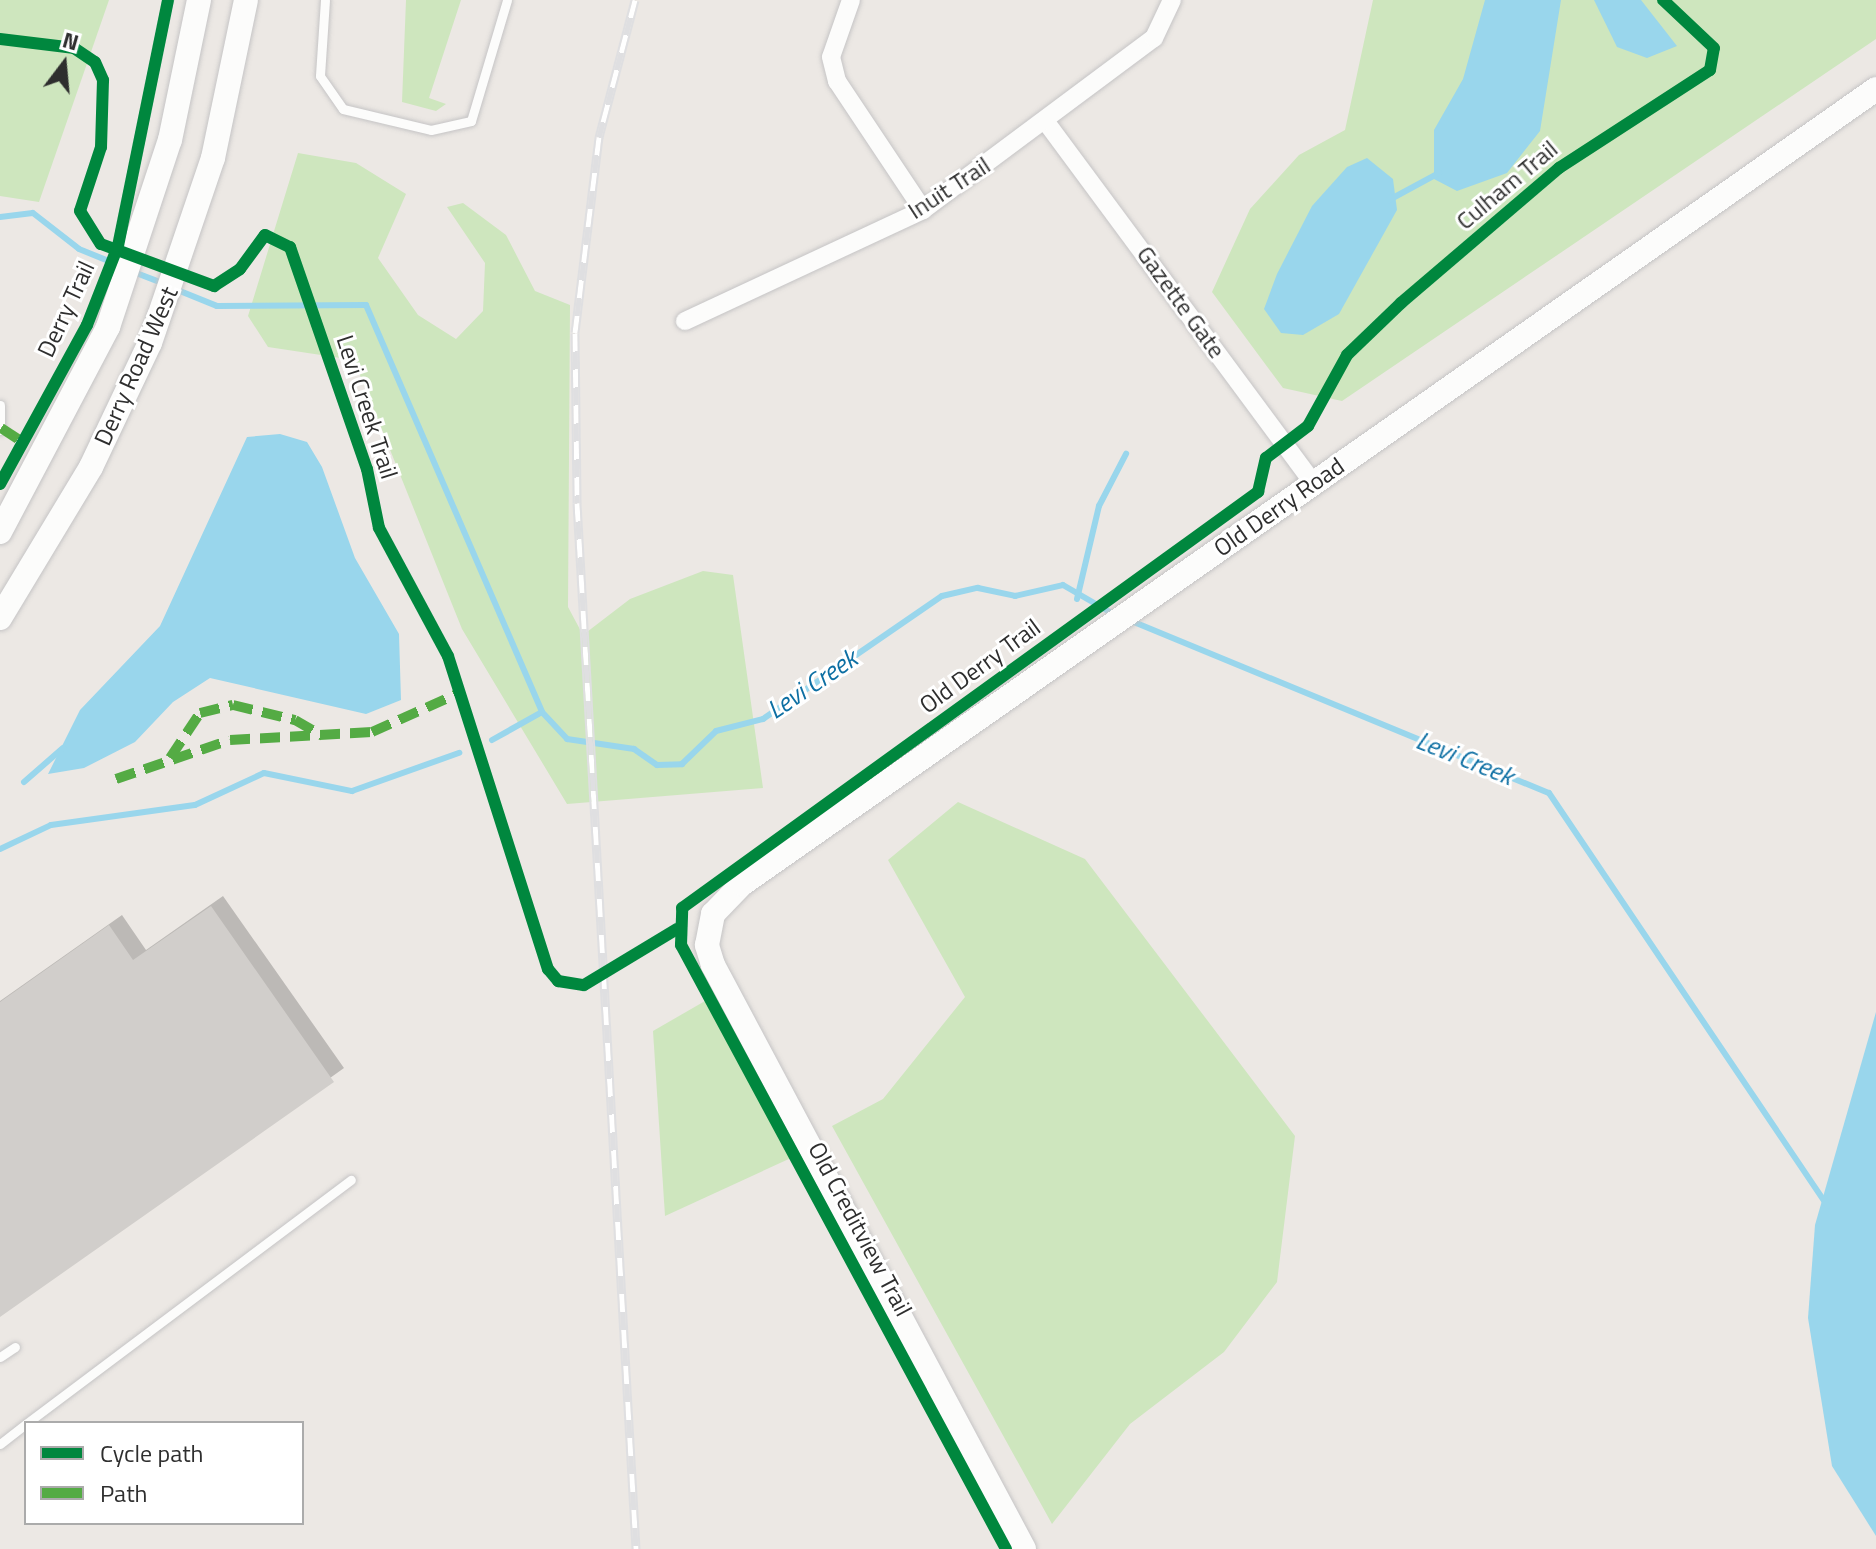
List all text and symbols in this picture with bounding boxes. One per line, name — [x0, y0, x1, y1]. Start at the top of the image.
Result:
text: N — [59, 22, 83, 59]
north arrow — [24, 24, 104, 104]
street label: Culham Trail — [1451, 134, 1563, 236]
street label: Inuit Trail — [903, 151, 995, 225]
street label: Gazette Gate — [1131, 240, 1231, 364]
street label: Derry Trail — [31, 256, 101, 362]
street label: Derry Road West — [88, 282, 184, 450]
street label: Levi Creek Trail — [330, 332, 404, 482]
street label: Old Derry Road — [1208, 451, 1350, 563]
street label: Old Derry Trail — [914, 613, 1046, 719]
water label: Levi Creek — [761, 642, 863, 726]
water label: Levi Creek — [1412, 724, 1518, 792]
street label: Old Creditview Trail — [802, 1137, 918, 1321]
legend — [24, 1421, 304, 1525]
text: Cycle path — [100, 1435, 203, 1471]
text: Path — [100, 1475, 147, 1511]

